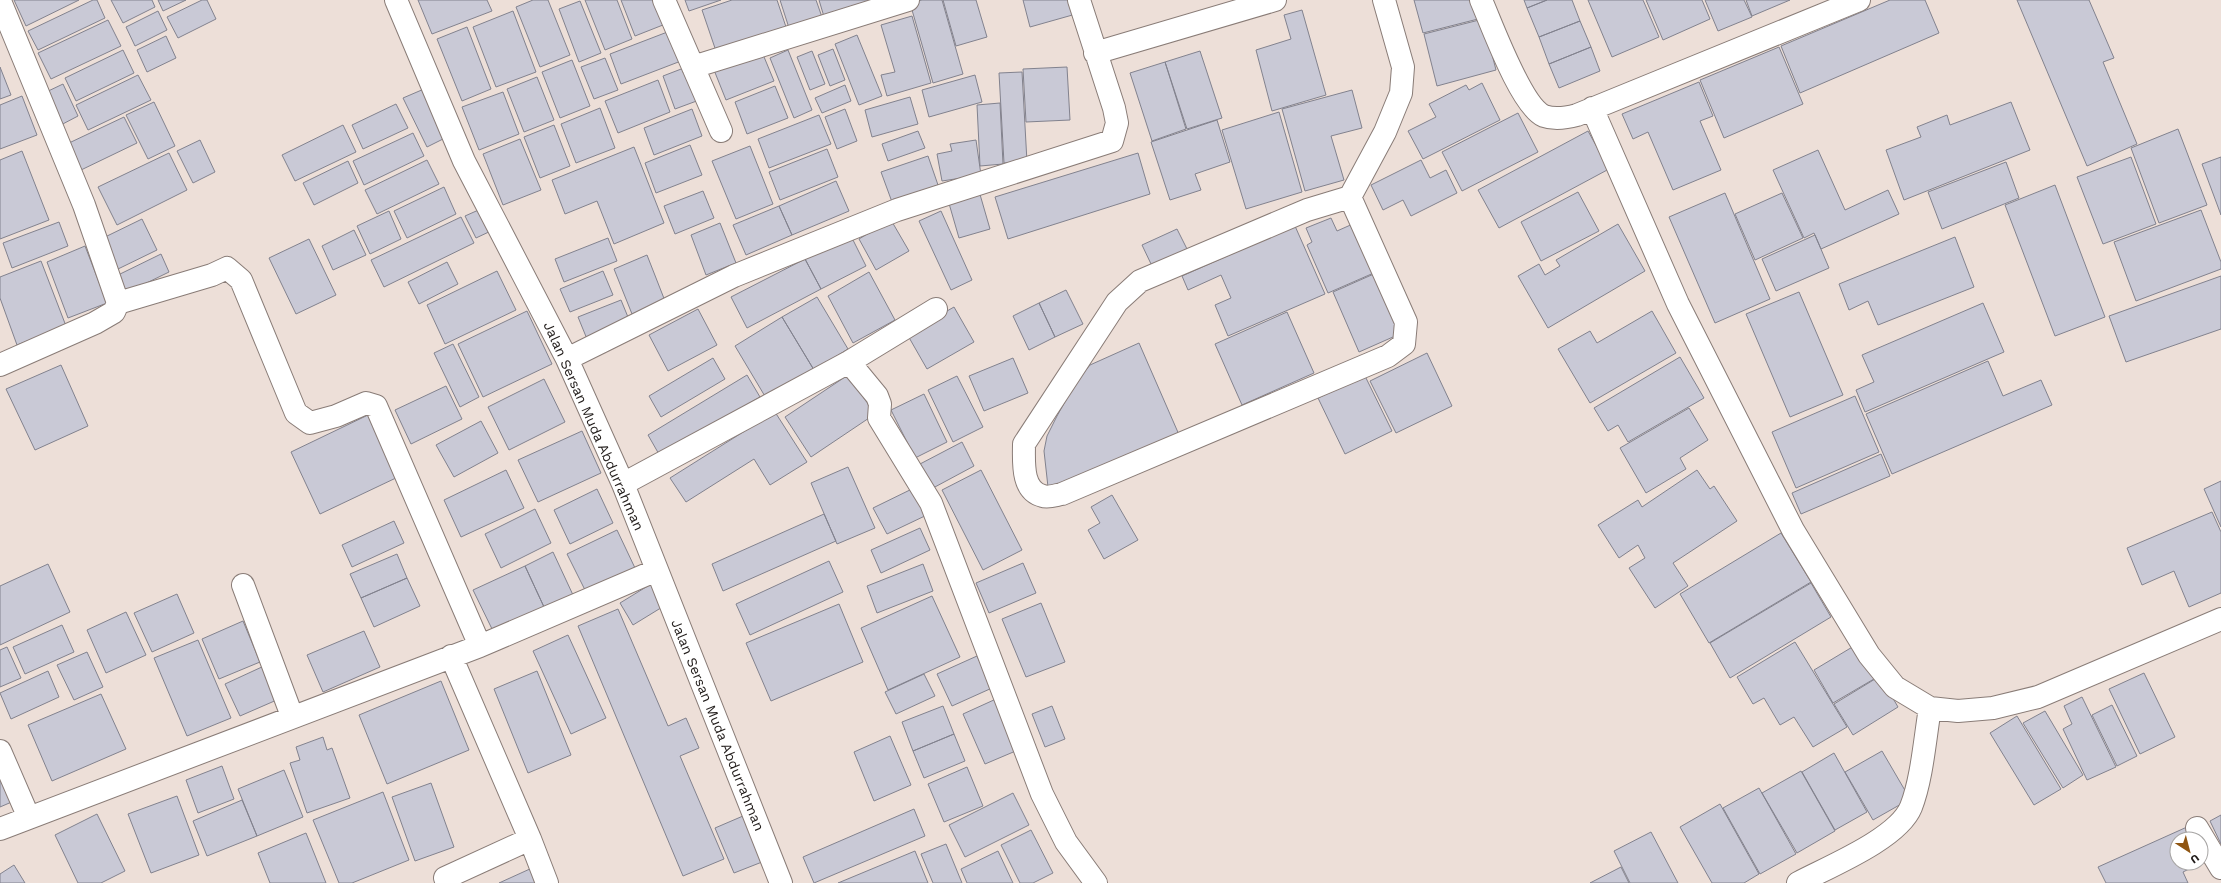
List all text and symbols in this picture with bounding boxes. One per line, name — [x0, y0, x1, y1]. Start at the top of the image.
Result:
street label: Jalan Sersan Muda Abdurrahman — [541, 319, 647, 533]
street label: Jalan Sersan Muda Abdurrahman — [668, 617, 768, 833]
north arrow — [2169, 831, 2209, 871]
text: U — [2187, 851, 2202, 866]

